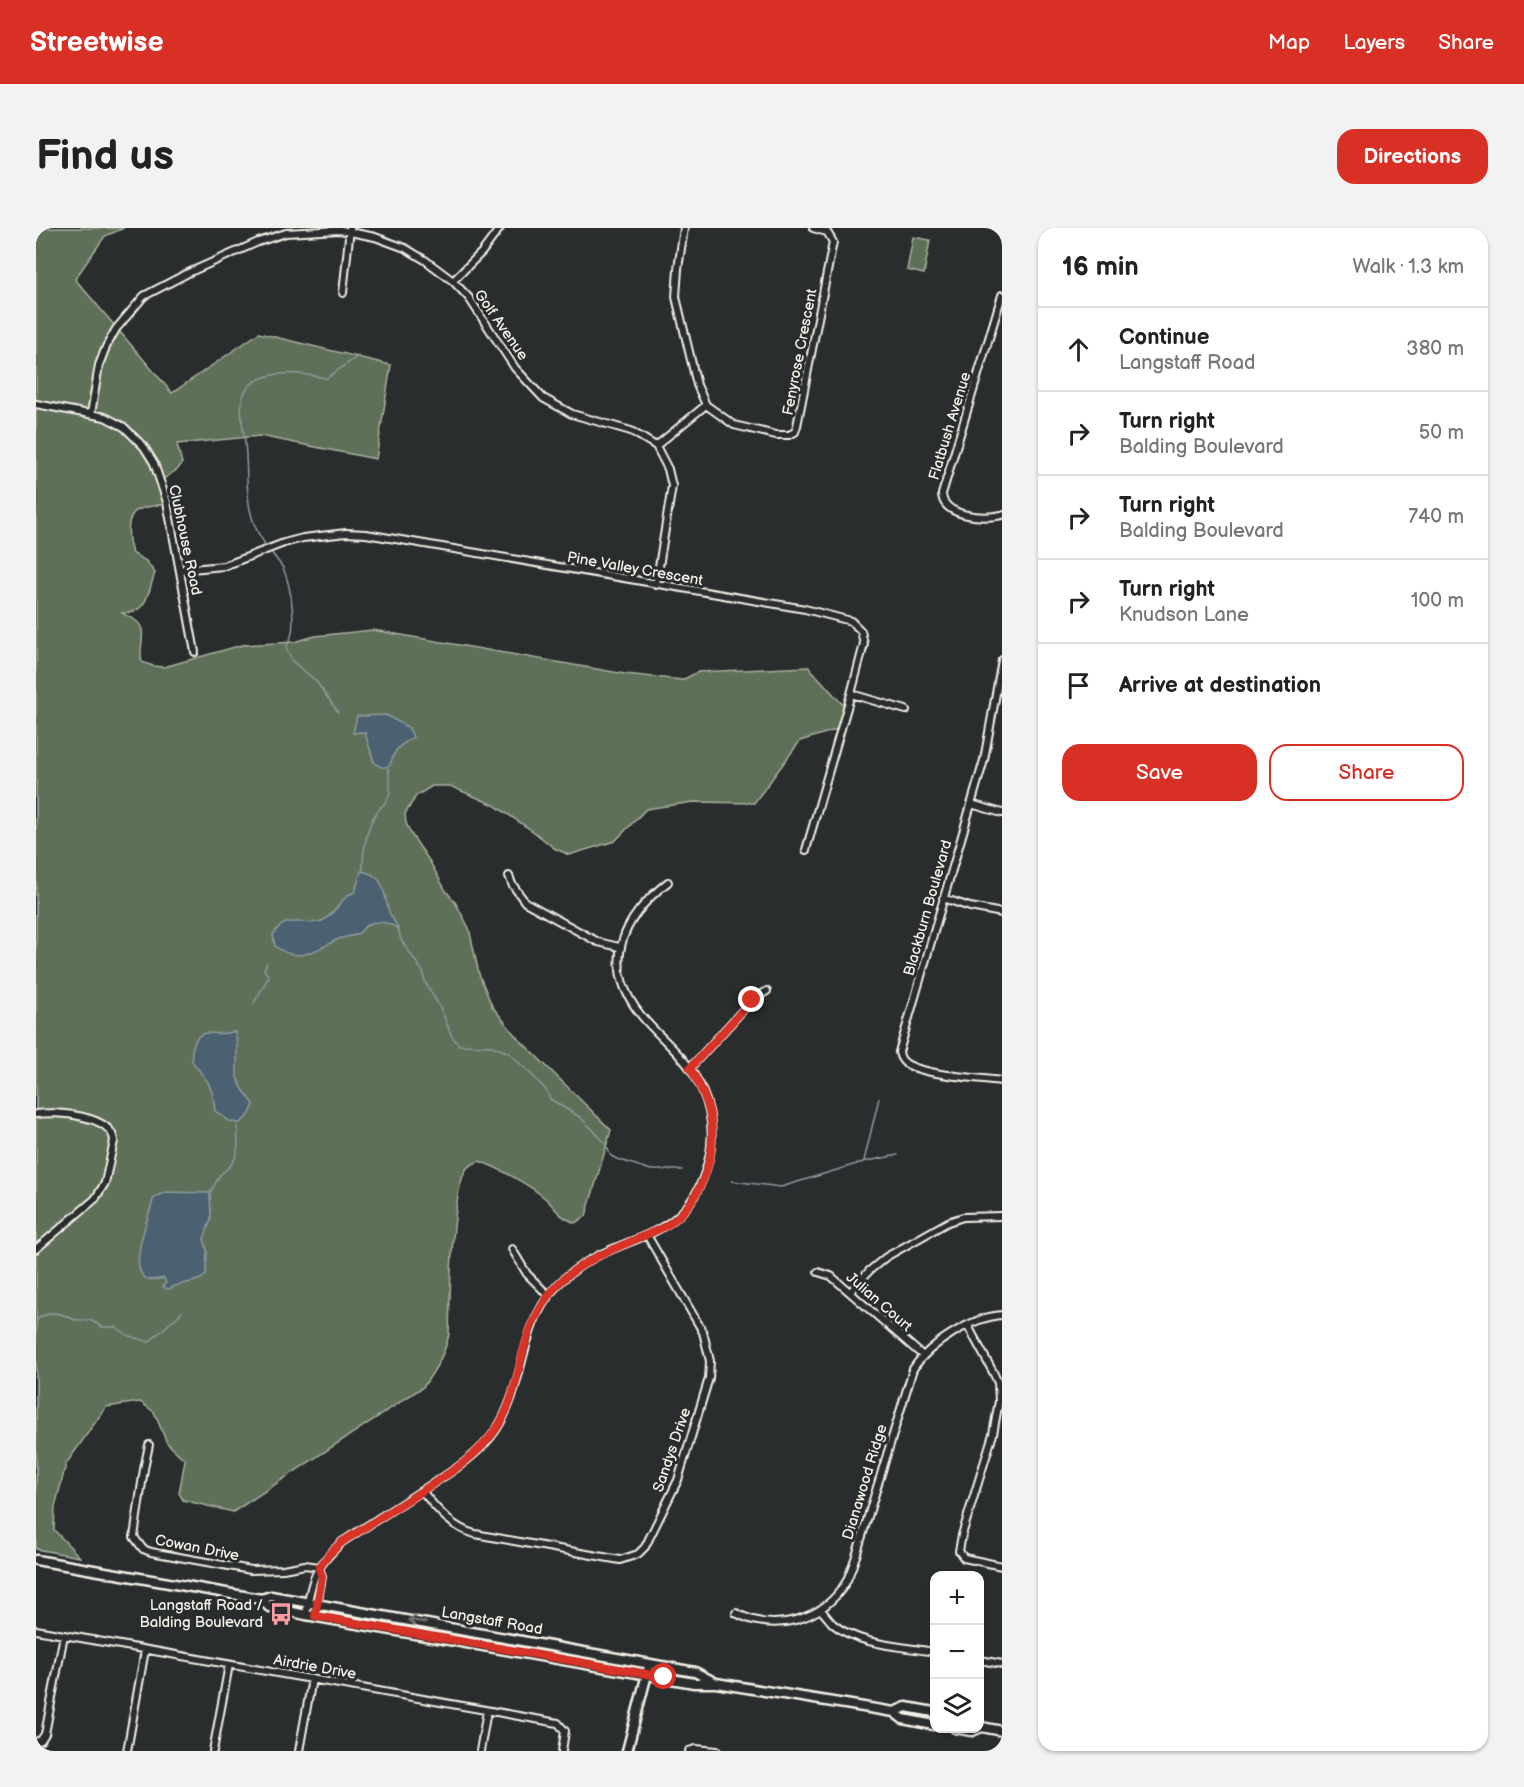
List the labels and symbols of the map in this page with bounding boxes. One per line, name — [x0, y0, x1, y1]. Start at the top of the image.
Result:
street label: Golf Avenue — [470, 286, 532, 364]
street label: Fenyrose Crescent — [778, 287, 822, 417]
street label: Flatbush Avenue — [925, 370, 975, 482]
street label: Clubhouse Road — [164, 483, 206, 597]
street label: Pine Valley Crescent — [566, 548, 705, 590]
street label: Blackburn Boulevard — [900, 838, 956, 978]
route end — [738, 986, 764, 1012]
street label: Julian Court — [842, 1268, 916, 1336]
street label: Sandys Drive — [649, 1405, 695, 1495]
street label: Dianawood Ridge — [838, 1422, 892, 1542]
street label: Cowan Drive — [153, 1531, 241, 1565]
place label: Langstaff Road / Balding Boulevard — [139, 1596, 263, 1632]
bus stop icon: Langstaff Road / Balding Boulevard — [268, 1601, 294, 1627]
street label: Langstaff Road — [440, 1603, 544, 1639]
one-way arrow — [407, 1616, 427, 1627]
street label: Airdrie Drive — [272, 1650, 358, 1684]
route start — [650, 1663, 676, 1689]

